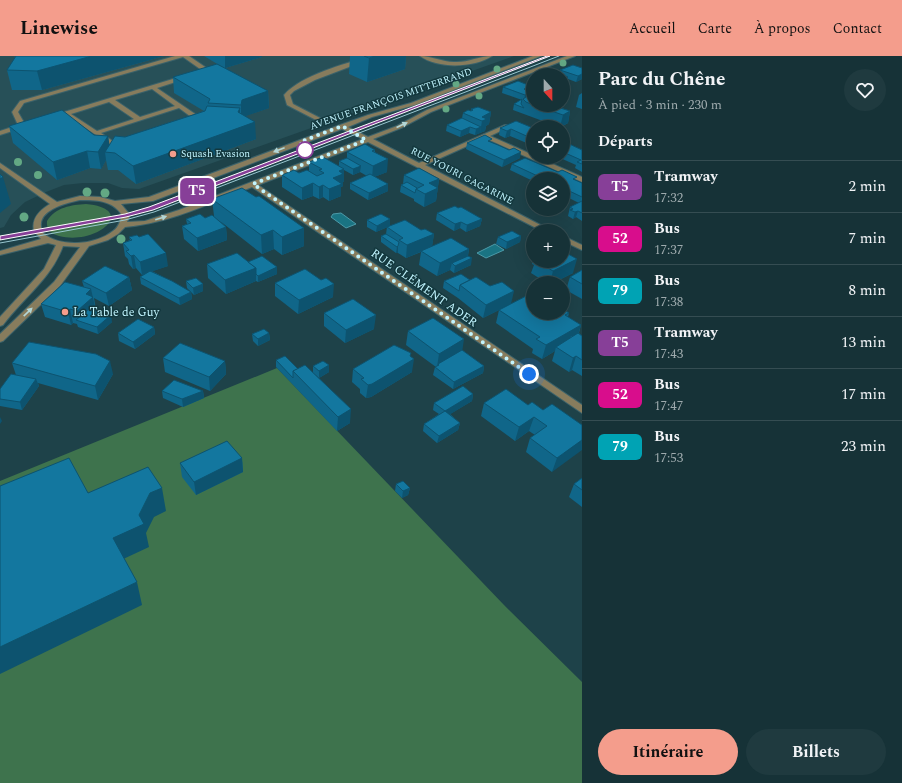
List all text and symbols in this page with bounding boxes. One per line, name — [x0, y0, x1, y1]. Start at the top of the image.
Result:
text: Linewise — [20, 14, 98, 43]
text: Accueil — [629, 18, 676, 39]
text: Carte — [698, 18, 732, 39]
text: À propos — [754, 18, 811, 39]
text: Contact — [833, 18, 882, 39]
street label: AVENUE FRANÇOIS MITTERRAND — [308, 64, 475, 134]
text: Parc du Chêne — [598, 65, 725, 94]
north arrow — [526, 68, 570, 112]
map controls — [526, 68, 570, 320]
button: heart — [844, 69, 886, 111]
text: À pied · 3 min · 230 m — [598, 95, 722, 115]
button: locate — [526, 120, 570, 164]
one-way arrow — [396, 122, 408, 128]
text: Départs — [598, 130, 653, 153]
unlabelled marker — [296, 141, 314, 159]
street label: RUE YOURI GAGARINE — [408, 143, 516, 209]
place label: Squash Evasion — [181, 146, 250, 162]
one-way arrow — [273, 148, 285, 154]
marker: Squash Evasion — [168, 149, 178, 159]
text: Tramway — [654, 165, 718, 188]
button: layers — [526, 172, 570, 216]
text: 2 min — [848, 175, 886, 198]
text: T5 — [611, 176, 629, 197]
line badge: T5 — [179, 178, 215, 204]
text: T5 — [188, 180, 206, 201]
text: 17:32 — [654, 188, 683, 208]
one-way arrow — [155, 215, 167, 221]
text: Bus — [654, 217, 680, 240]
button: + — [526, 224, 570, 268]
text: 7 min — [848, 227, 886, 250]
text: 52 — [612, 228, 628, 249]
text: 17:37 — [654, 240, 683, 260]
street label: RUE CLÉMENT ADER — [367, 244, 481, 332]
text: Bus — [654, 269, 680, 292]
button: − — [526, 276, 570, 320]
text: 8 min — [848, 279, 886, 302]
text: 79 — [612, 280, 628, 301]
text: 17:38 — [654, 292, 683, 312]
place label: La Table de Guy — [73, 303, 160, 322]
one-way arrow — [23, 307, 33, 316]
marker: La Table de Guy — [60, 307, 70, 317]
text: Tramway — [654, 321, 718, 344]
text: 13 min — [841, 331, 886, 354]
text: T5 — [611, 332, 629, 353]
text: 17:43 — [654, 344, 683, 364]
your location — [519, 364, 539, 384]
text: Bus — [654, 373, 680, 396]
text: 17 min — [841, 383, 886, 406]
text: 52 — [612, 384, 628, 405]
text: 17:47 — [654, 396, 683, 416]
text: Bus — [654, 425, 680, 448]
text: 23 min — [841, 435, 886, 458]
text: 79 — [612, 436, 628, 457]
text: 17:53 — [654, 448, 683, 468]
button: Itinéraire — [598, 729, 738, 775]
button: Billets — [746, 729, 886, 775]

